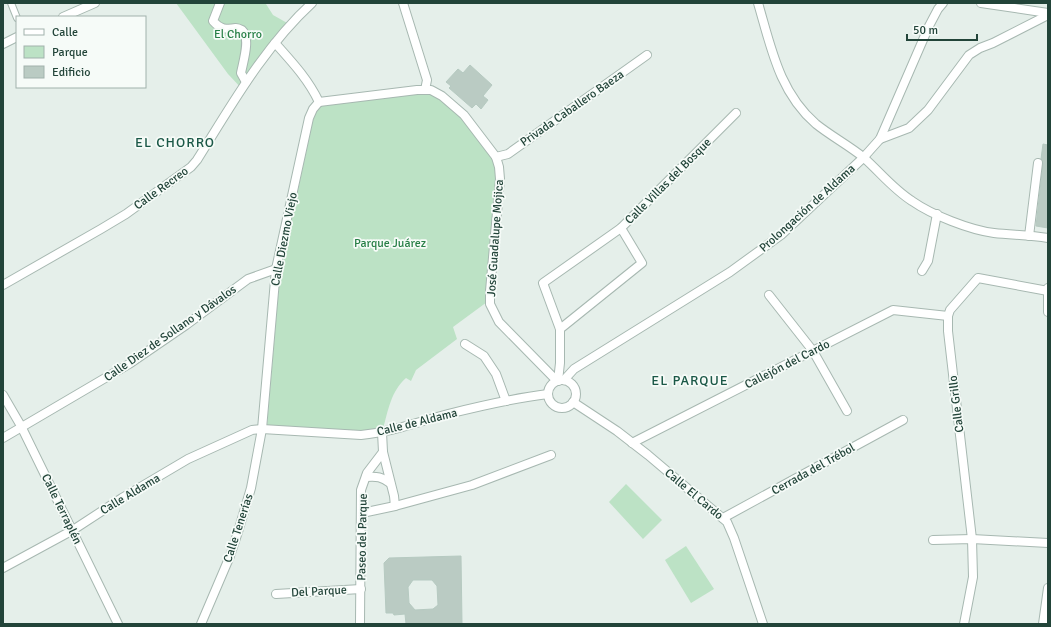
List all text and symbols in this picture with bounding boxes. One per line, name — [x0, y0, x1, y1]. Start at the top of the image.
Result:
legend — [16, 16, 146, 88]
scale bar — [907, 16, 977, 42]
text: 50 m — [913, 23, 938, 38]
text: Calle — [52, 25, 78, 40]
park label: El Chorro — [214, 27, 262, 42]
text: Parque — [52, 45, 88, 60]
text: Edificio — [52, 65, 90, 80]
street label: Privada Caballero Baeza — [518, 67, 627, 150]
district label: EL CHORRO — [135, 134, 215, 151]
street label: Calle Villas del Bosque — [622, 135, 715, 228]
street label: Prolongación de Aldama — [756, 161, 858, 255]
street label: Calle Recreo — [131, 164, 192, 213]
street label: José Guadalupe Mojica — [484, 179, 507, 297]
street label: Calle Diezmo Viejo — [268, 191, 301, 287]
park label: Parque Juárez — [354, 236, 426, 251]
street label: Calle Diez de Sollano y Dávalos — [101, 282, 239, 385]
street label: Callejón del Cardo — [742, 337, 832, 392]
district label: EL PARQUE — [651, 372, 729, 389]
street label: Calle Grillo — [946, 375, 967, 433]
street label: Calle de Aldama — [375, 405, 459, 440]
street label: Cerrada del Trébol — [769, 440, 858, 499]
street label: Calle El Cardo — [661, 466, 726, 523]
street label: Calle Terraplén — [38, 471, 85, 547]
street label: Calle Aldama — [97, 471, 163, 518]
street label: Calle Tenerías — [220, 492, 257, 564]
street label: Paseo del Parque — [354, 493, 371, 581]
street label: Del Parque — [291, 583, 347, 600]

